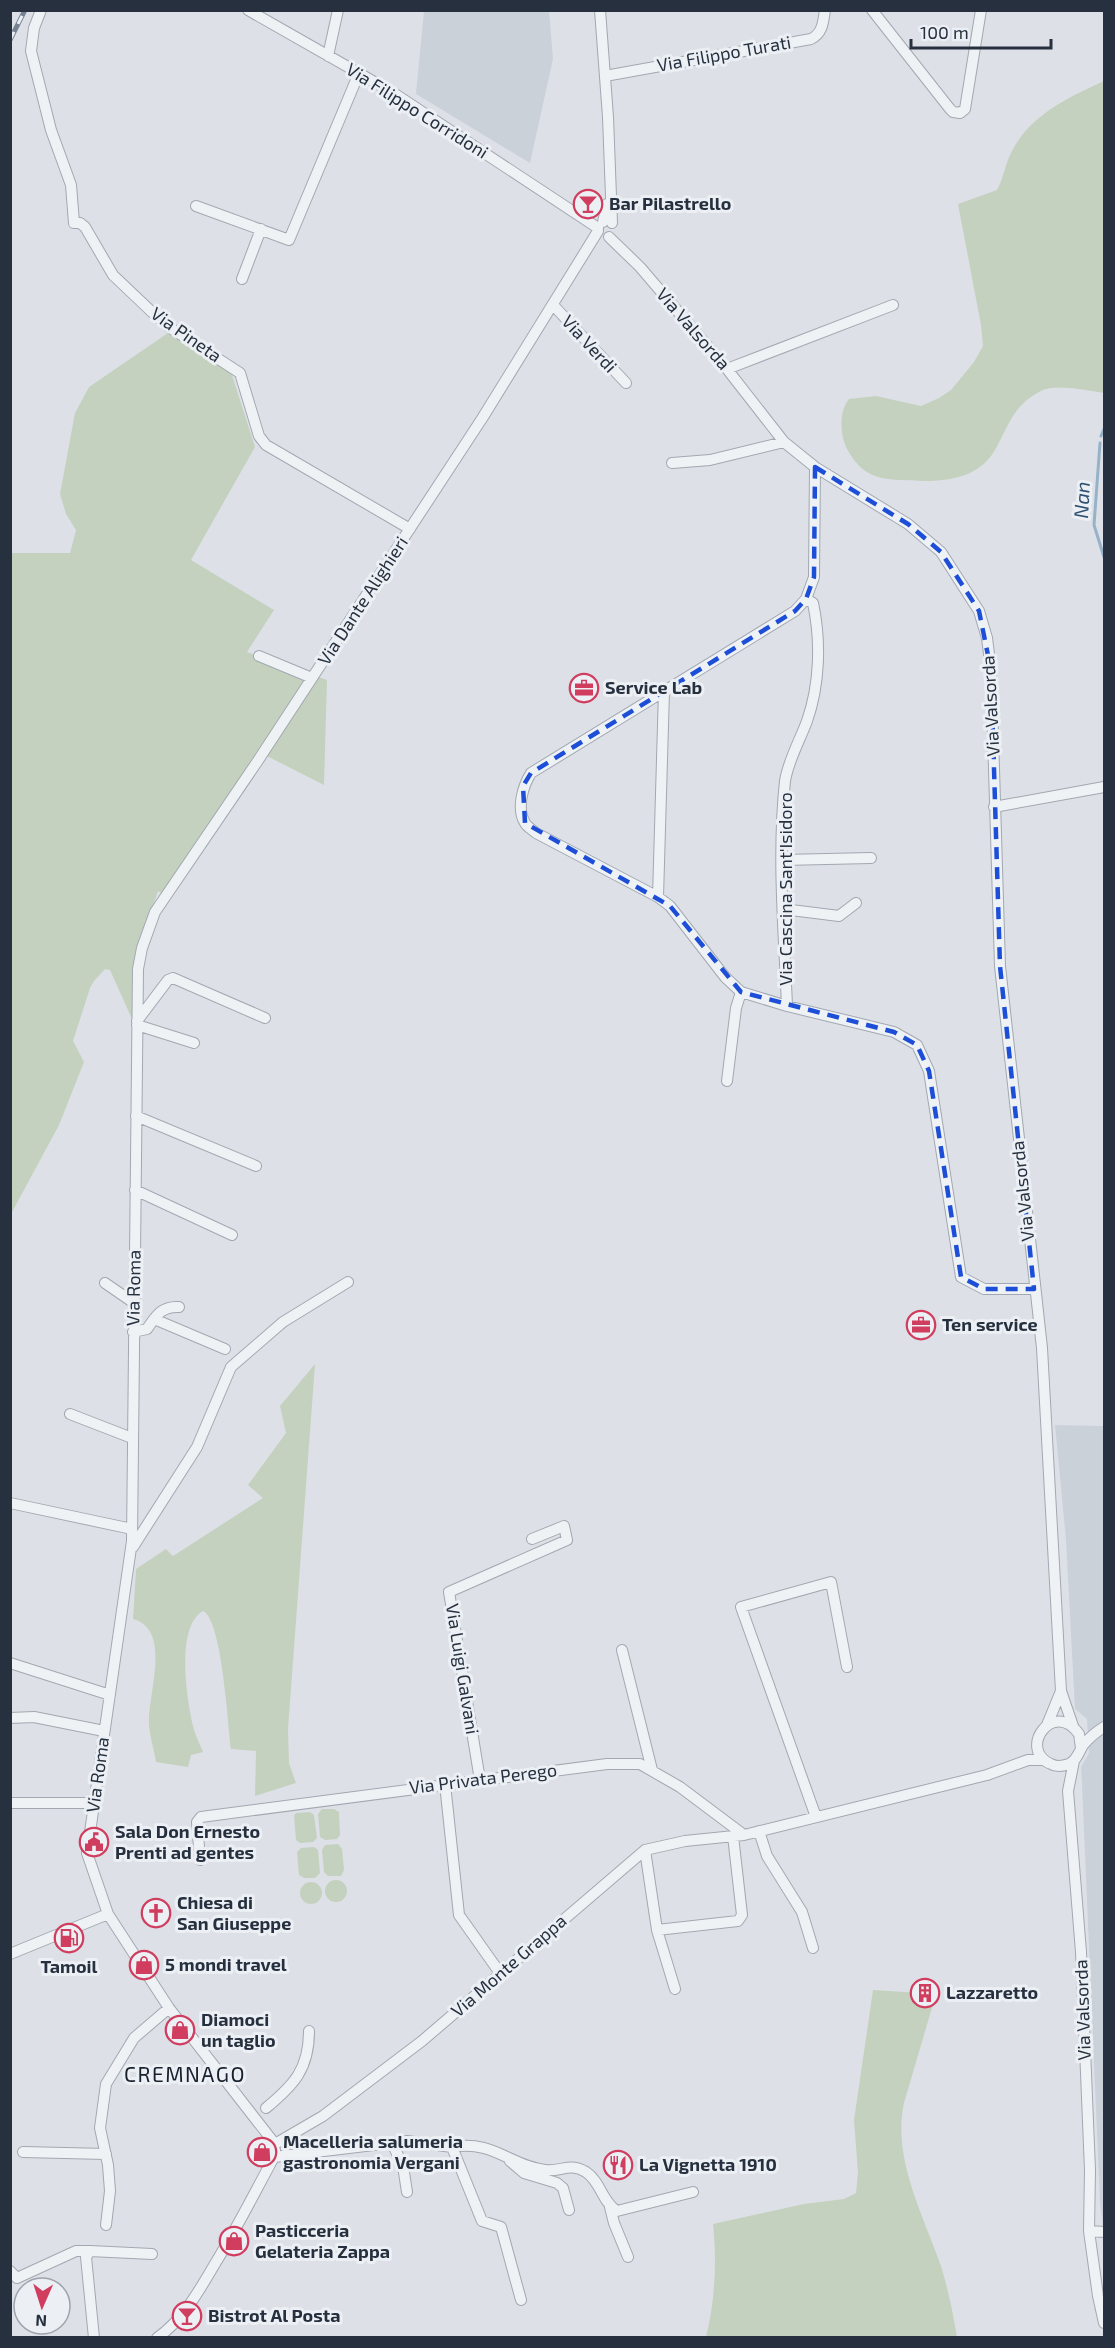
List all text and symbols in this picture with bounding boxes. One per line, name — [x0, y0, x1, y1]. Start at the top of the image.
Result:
scale bar — [911, 12, 1050, 50]
text: 100 m — [920, 21, 969, 43]
street label: Via Filippo Turati — [655, 30, 792, 76]
street label: Via Filippo Corridoni — [342, 58, 493, 163]
bar icon: Bar Pilastrello — [572, 188, 604, 220]
place label: Bar Pilastrello — [609, 192, 731, 214]
street label: Via Valsorda — [652, 283, 735, 374]
street label: Via Pineta — [147, 302, 226, 367]
street label: Via Verdi — [558, 310, 622, 377]
water label: Nan — [1068, 481, 1094, 519]
street label: Via Dante Alighieri — [312, 532, 412, 669]
street label: Via Valsorda — [976, 655, 1004, 757]
office icon: Service Lab — [568, 672, 600, 704]
place label: Service Lab — [605, 676, 702, 698]
street label: Via Cascina Sant'Isidoro — [774, 792, 796, 986]
street label: Via Valsorda — [1006, 1140, 1038, 1243]
street label: Via Roma — [121, 1250, 145, 1326]
office icon: Ten service — [905, 1309, 937, 1341]
place label: Ten service — [942, 1313, 1038, 1335]
street label: Via Luigi Galvani — [442, 1602, 484, 1736]
street label: Via Roma — [81, 1736, 113, 1814]
street label: Via Privata Perego — [408, 1758, 558, 1798]
place label: Sala Don Ernesto Prenti ad gentes — [115, 1820, 260, 1863]
public building icon: Sala Don Ernesto Prenti ad gentes — [78, 1826, 110, 1858]
place label: Chiesa di San Giuseppe — [177, 1891, 291, 1934]
church icon: Chiesa di San Giuseppe — [140, 1897, 172, 1929]
street label: Via Monte Grappa — [446, 1909, 570, 2021]
fuel station icon: Tamoil — [53, 1922, 85, 1954]
shop icon: 5 mondi travel — [128, 1949, 160, 1981]
place label: 5 mondi travel — [165, 1953, 287, 1975]
place label: Tamoil — [41, 1955, 98, 1977]
street label: Via Valsorda — [1069, 1959, 1095, 2061]
building icon: Lazzaretto — [909, 1977, 941, 2009]
place label: Lazzaretto — [946, 1981, 1038, 2003]
place label: Diamoci un taglio — [201, 2008, 276, 2051]
shop icon: Diamoci un taglio — [164, 2014, 196, 2046]
district label: CREMNAGO — [124, 2061, 246, 2086]
place label: Macelleria salumeria gastronomia Vergani — [283, 2130, 463, 2173]
shop icon: Macelleria salumeria gastronomia Vergani — [246, 2136, 278, 2168]
restaurant icon: La Vignetta 1910 — [602, 2149, 634, 2181]
place label: La Vignetta 1910 — [639, 2153, 777, 2175]
place label: Pasticceria Gelateria Zappa — [255, 2219, 390, 2262]
shop icon: Pasticceria Gelateria Zappa — [218, 2225, 250, 2257]
north arrow — [12, 2276, 72, 2336]
bar icon: Bistrot Al Posta — [171, 2300, 203, 2332]
place label: Bistrot Al Posta — [208, 2304, 340, 2326]
text: N — [35, 2312, 47, 2331]

